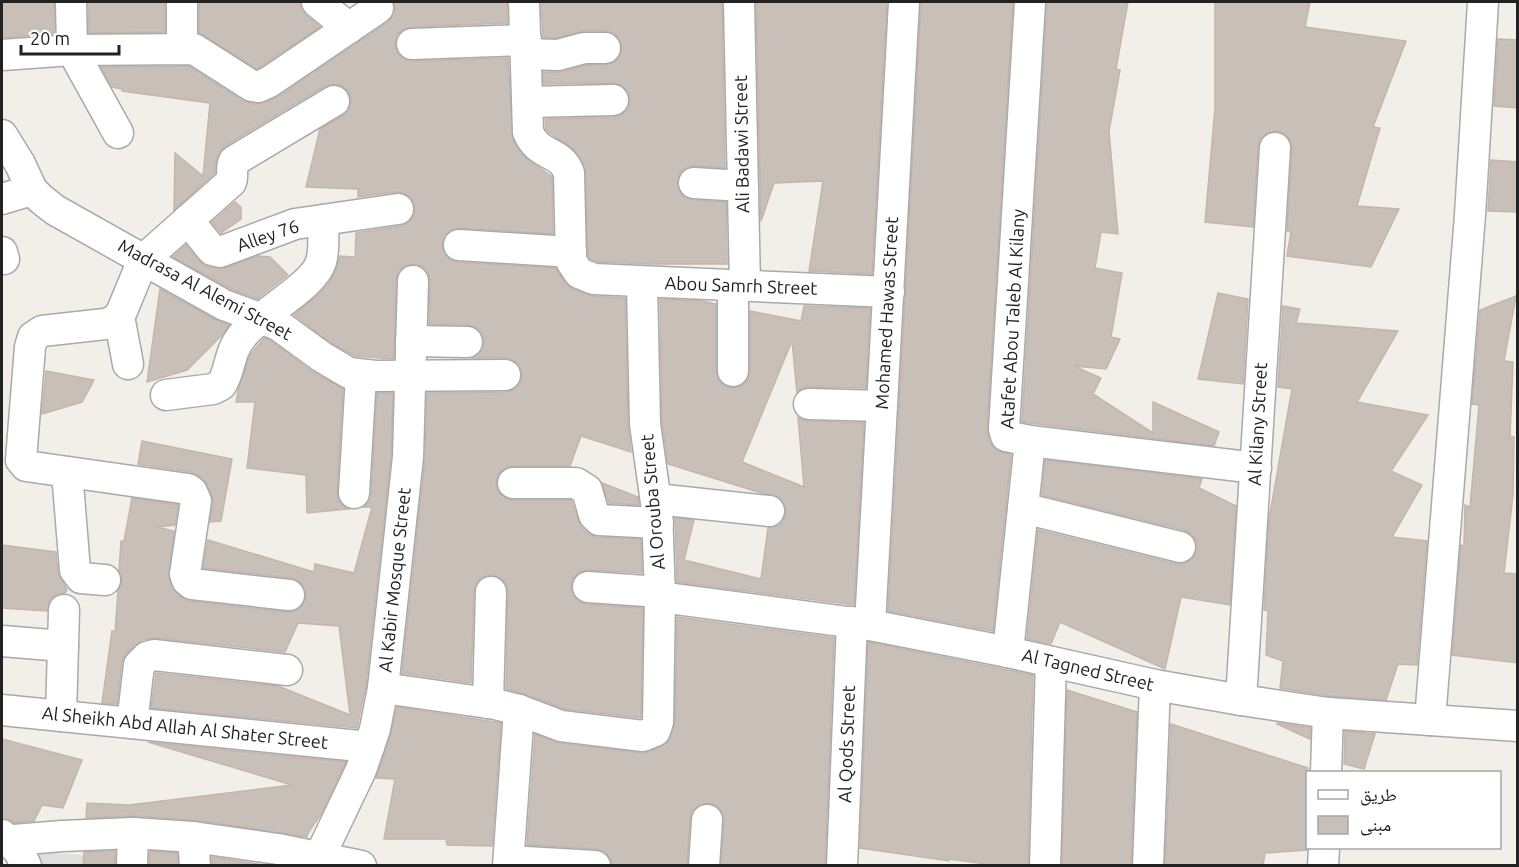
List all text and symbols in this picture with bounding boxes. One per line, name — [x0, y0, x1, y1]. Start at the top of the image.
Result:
scale bar — [21, 18, 118, 56]
text: 20 m — [30, 28, 70, 48]
street label: Ali Badawi Street — [730, 75, 752, 213]
street label: Atafet Abou Taleb Al Kilany — [996, 208, 1028, 429]
street label: Alley 76 — [234, 215, 301, 255]
street label: Mohamed Hawas Street — [871, 216, 901, 410]
street label: Madrasa Al Alemi Street — [115, 235, 296, 343]
street label: Abou Samrh Street — [664, 272, 818, 298]
street label: Al Kilany Street — [1244, 362, 1270, 486]
street label: Al Orouba Street — [636, 433, 668, 571]
street label: Al Kabir Mosque Street — [374, 487, 414, 673]
street label: Al Tagned Street — [1020, 644, 1156, 694]
street label: Al Qods Street — [834, 685, 859, 803]
street label: Al Sheikh Abd Allah Al Shater Street — [41, 702, 329, 752]
legend — [1306, 771, 1501, 849]
text: طريق — [1360, 784, 1397, 806]
text: مبنى — [1360, 814, 1391, 836]

